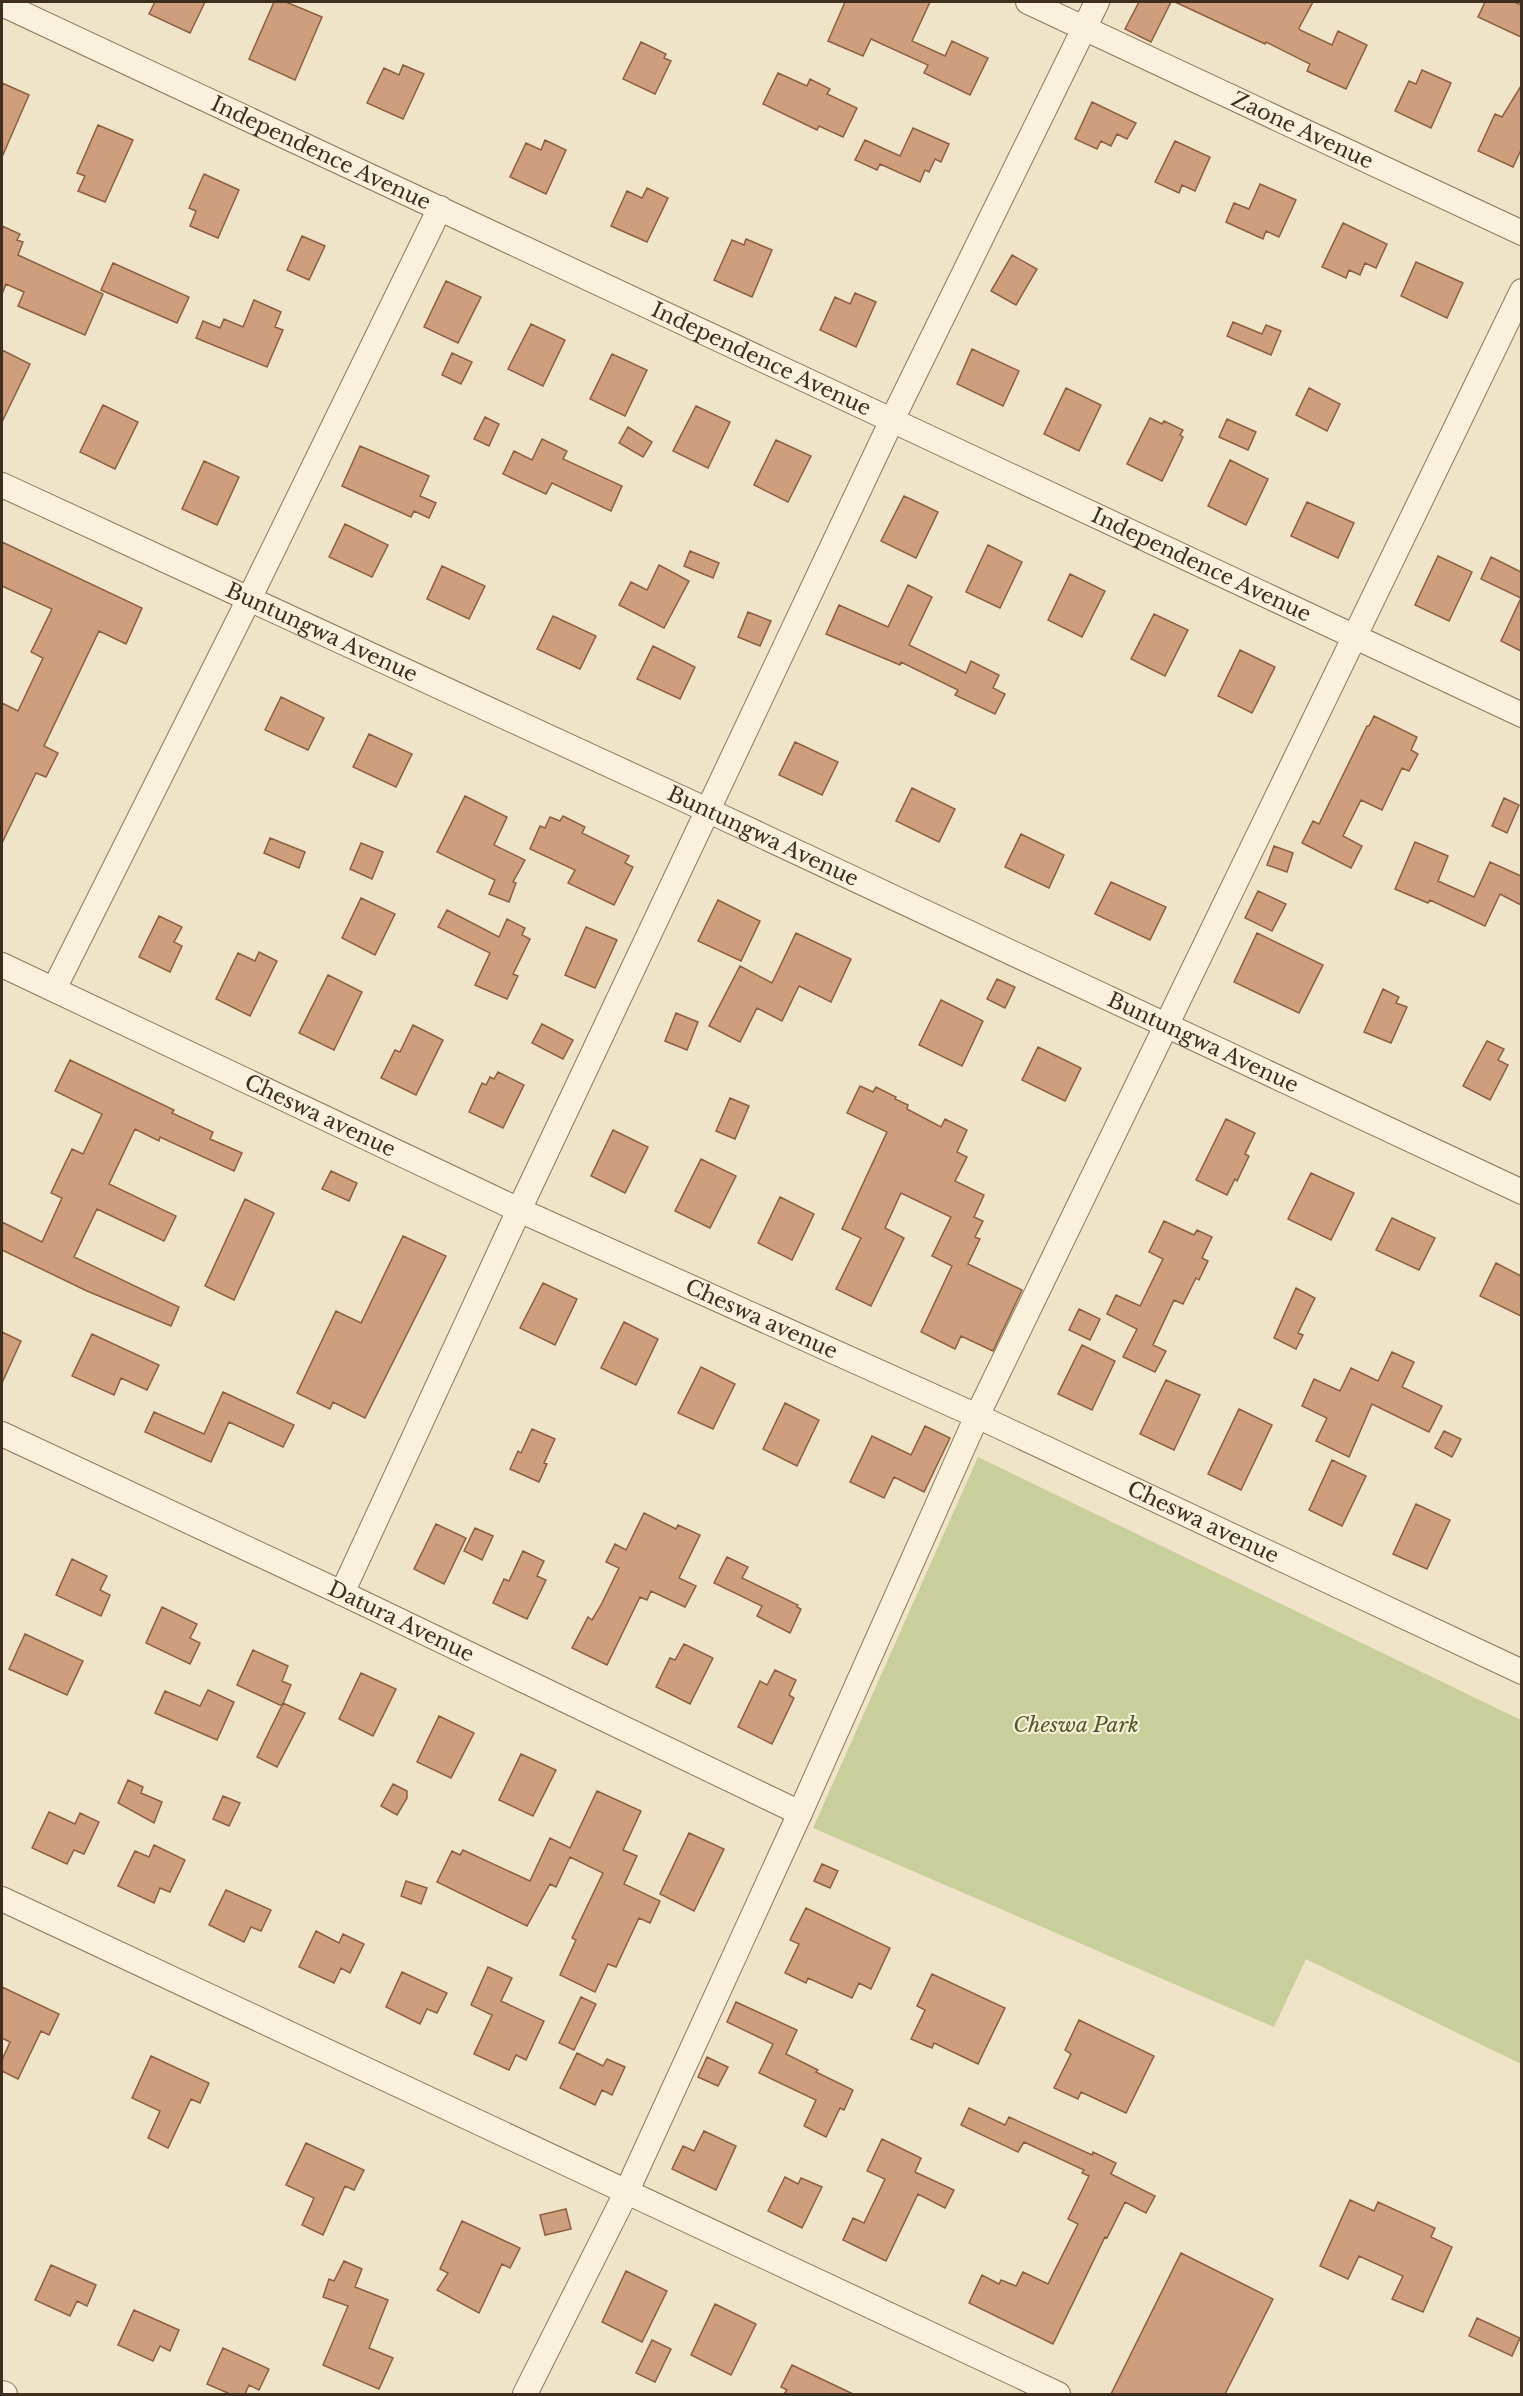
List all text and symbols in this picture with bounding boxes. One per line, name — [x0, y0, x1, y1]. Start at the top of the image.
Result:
street label: Zaone Avenue — [1228, 86, 1377, 175]
street label: Independence Avenue — [207, 91, 435, 216]
street label: Independence Avenue — [647, 297, 875, 422]
street label: Independence Avenue — [1087, 502, 1315, 627]
street label: Buntungwa Avenue — [222, 577, 422, 688]
street label: Buntungwa Avenue — [663, 780, 863, 892]
street label: Buntungwa Avenue — [1103, 987, 1303, 1098]
street label: Cheswa avenue — [240, 1069, 400, 1163]
street label: Cheswa avenue — [681, 1274, 842, 1365]
street label: Cheswa avenue — [1123, 1476, 1283, 1569]
street label: Datura Avenue — [324, 1575, 478, 1668]
park label: Cheswa Park — [1013, 1712, 1139, 1738]

